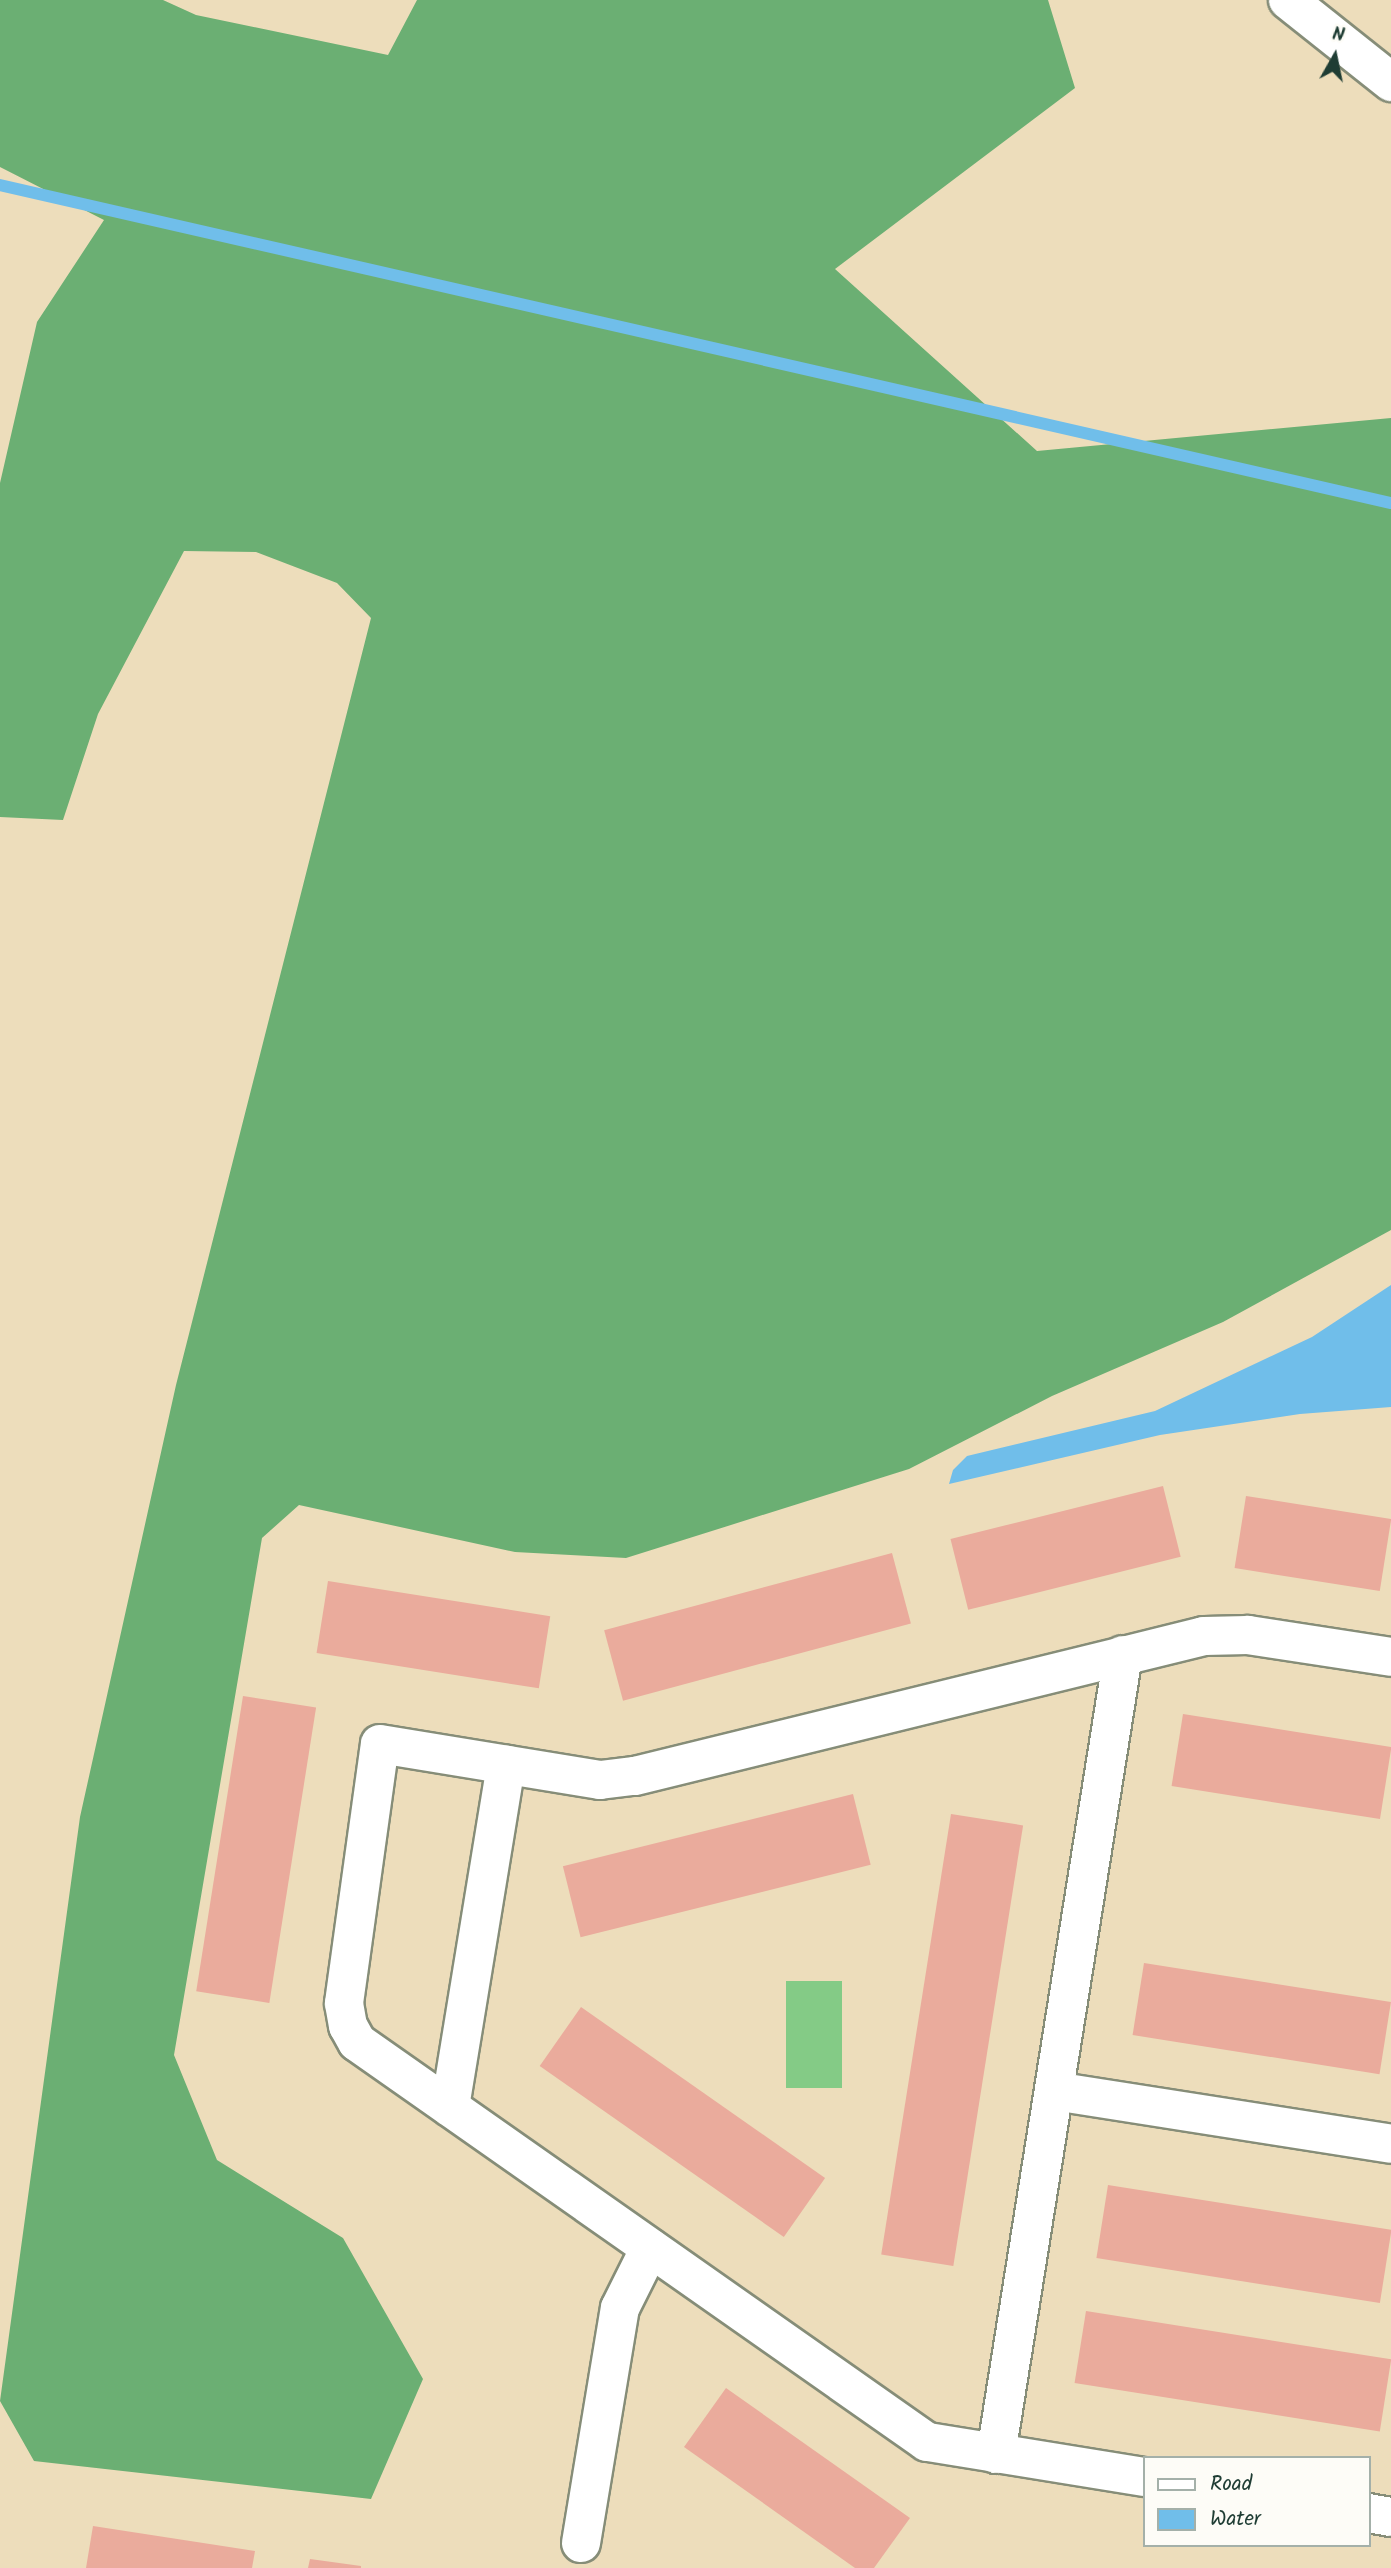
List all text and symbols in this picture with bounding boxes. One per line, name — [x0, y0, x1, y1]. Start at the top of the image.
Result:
text: N — [1330, 20, 1347, 51]
north arrow — [1300, 21, 1370, 91]
legend — [1142, 2456, 1370, 2547]
text: Road — [1210, 2468, 1252, 2501]
text: Water — [1210, 2503, 1261, 2536]

